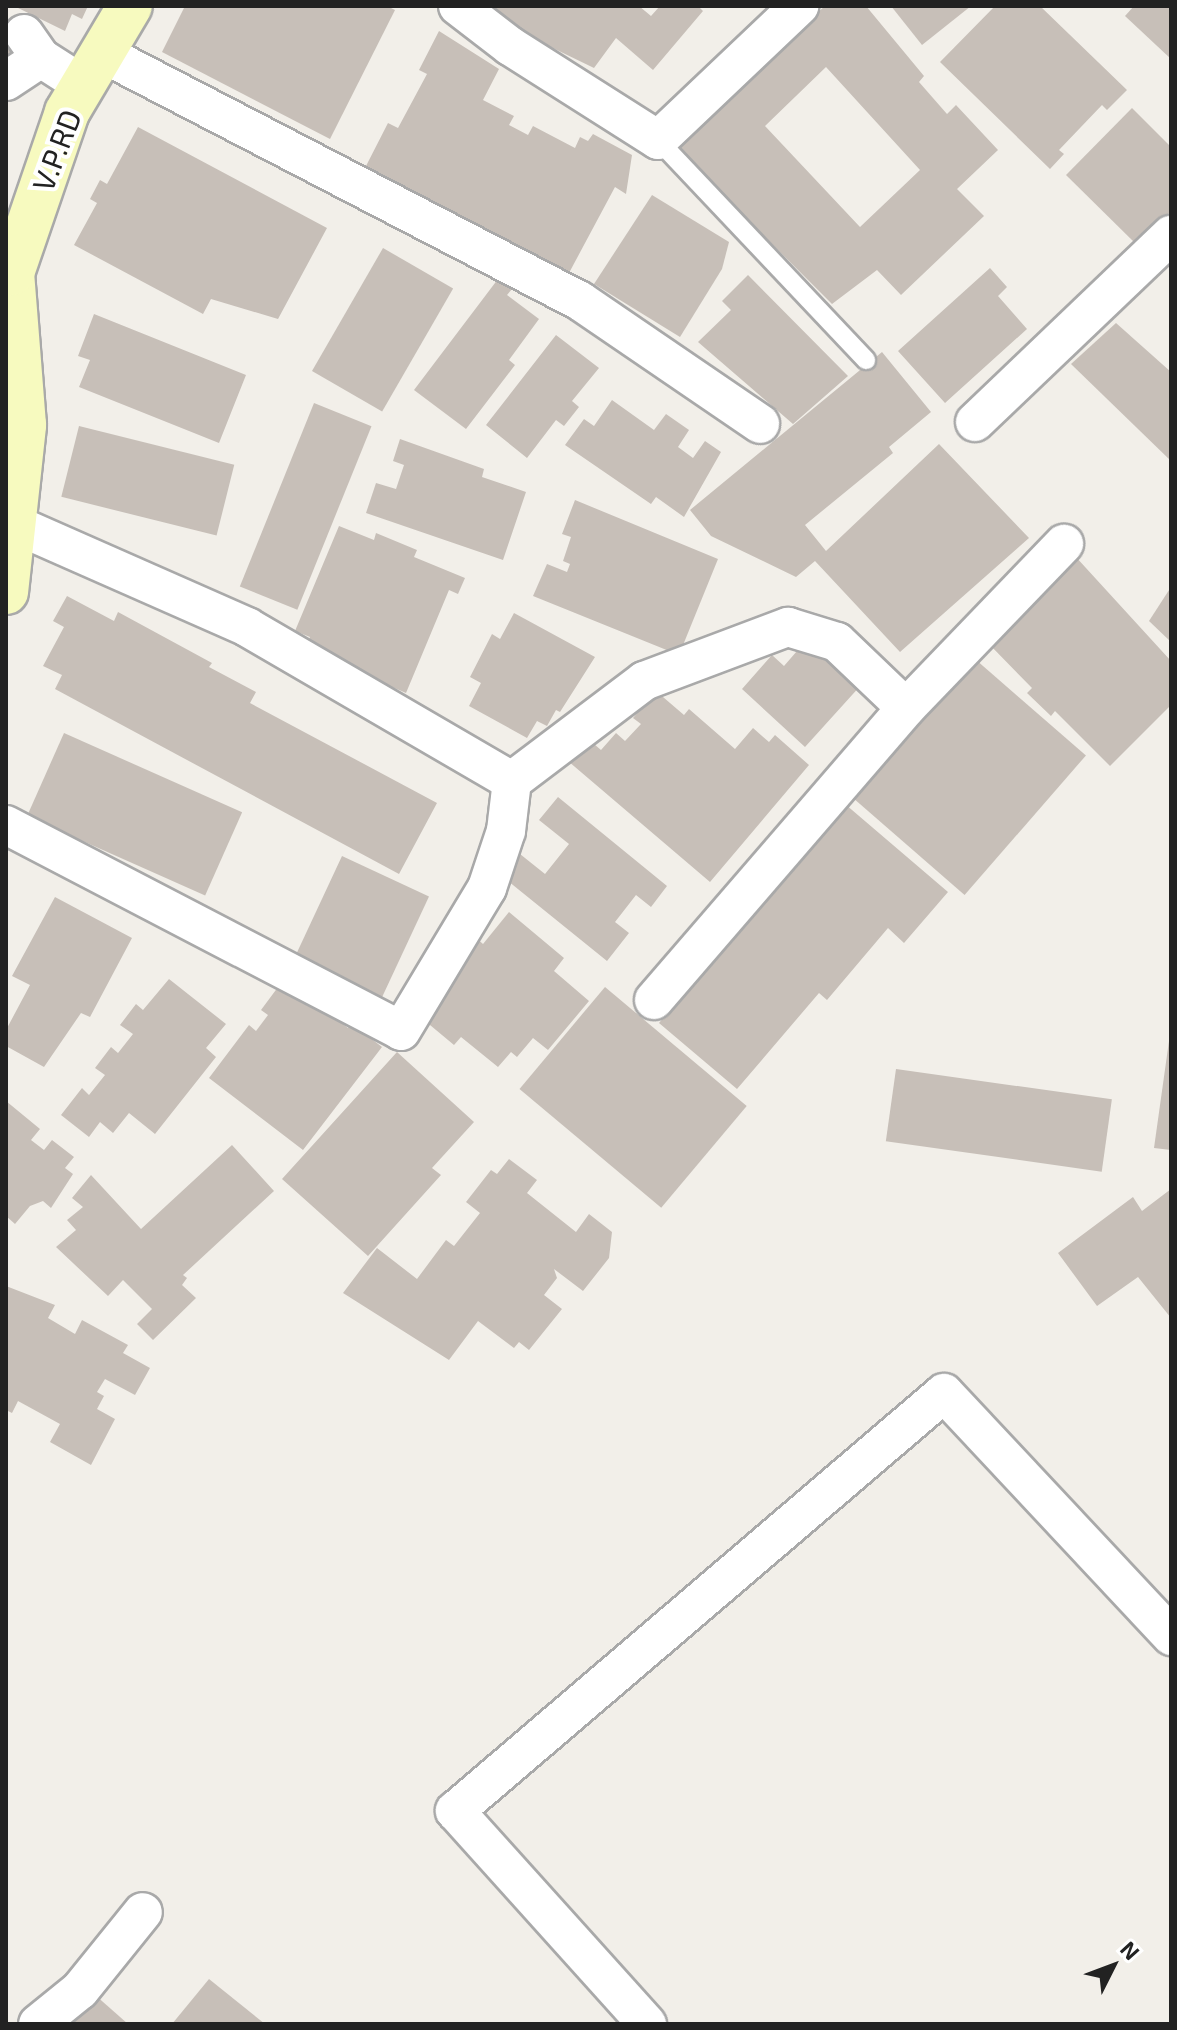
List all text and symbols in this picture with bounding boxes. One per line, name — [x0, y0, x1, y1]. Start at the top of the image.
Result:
street label: V.P.RD — [24, 104, 88, 196]
north arrow — [1073, 1926, 1153, 2006]
text: N — [1116, 1935, 1146, 1965]

